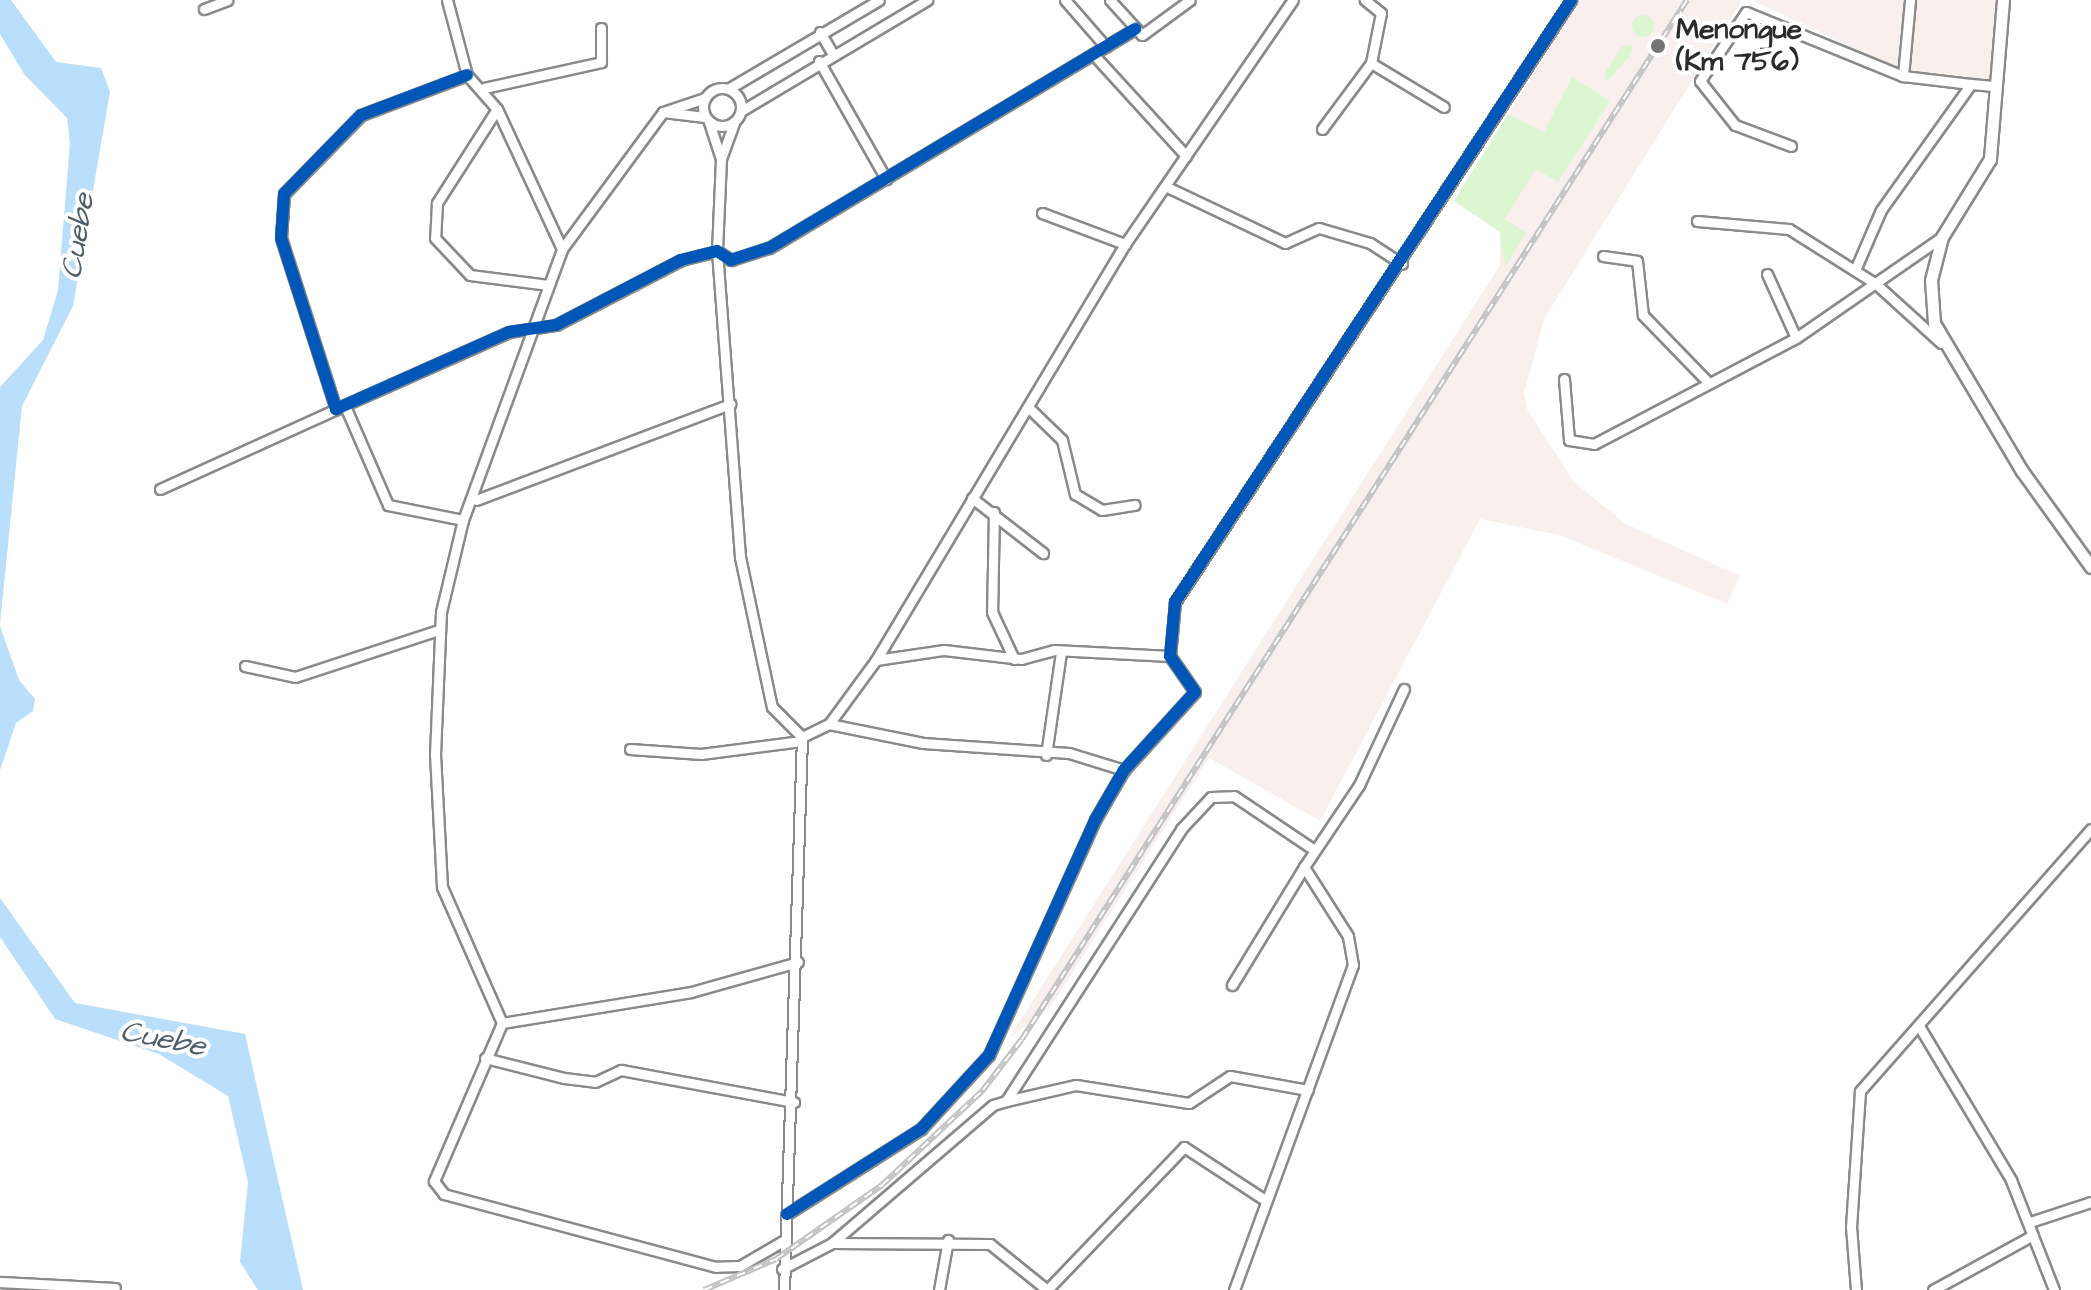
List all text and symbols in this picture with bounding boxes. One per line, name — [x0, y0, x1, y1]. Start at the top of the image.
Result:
place label: Menongue (Km 756) — [1676, 13, 1802, 79]
marker: Menongue (Km 756) — [1647, 35, 1669, 57]
water label: Cuebe — [54, 191, 102, 281]
water label: Cuebe — [117, 1013, 209, 1065]

